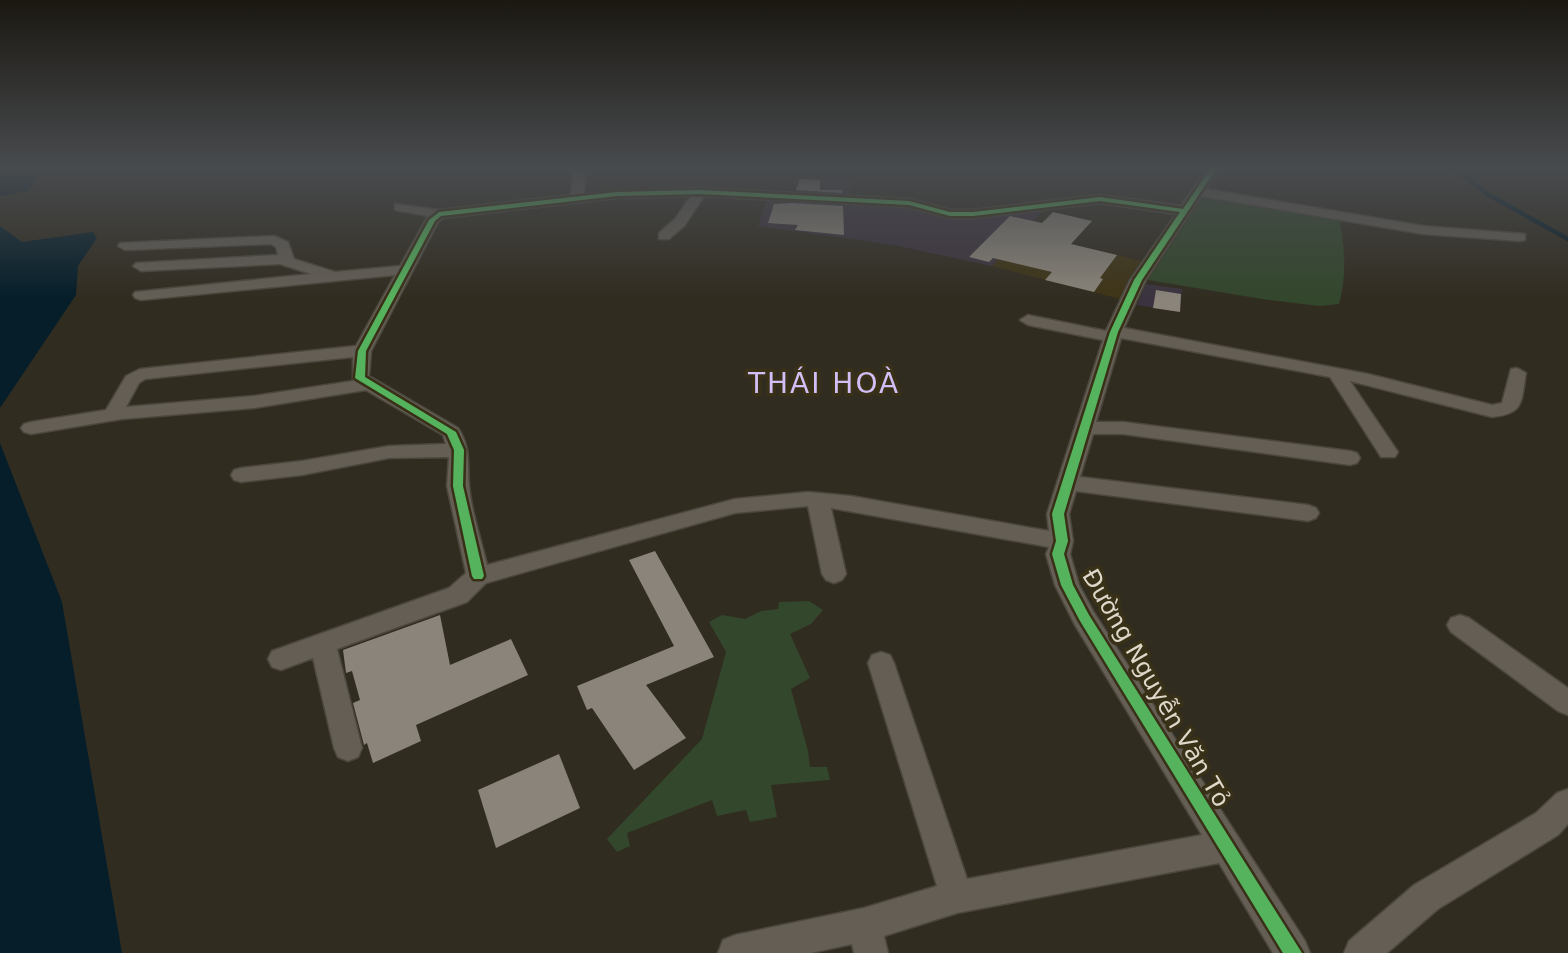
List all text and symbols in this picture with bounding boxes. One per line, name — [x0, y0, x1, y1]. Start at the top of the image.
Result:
district label: THÁI HOÀ — [747, 366, 900, 400]
street label: Đường Nguyễn Văn Tỏ — [1076, 564, 1237, 812]

